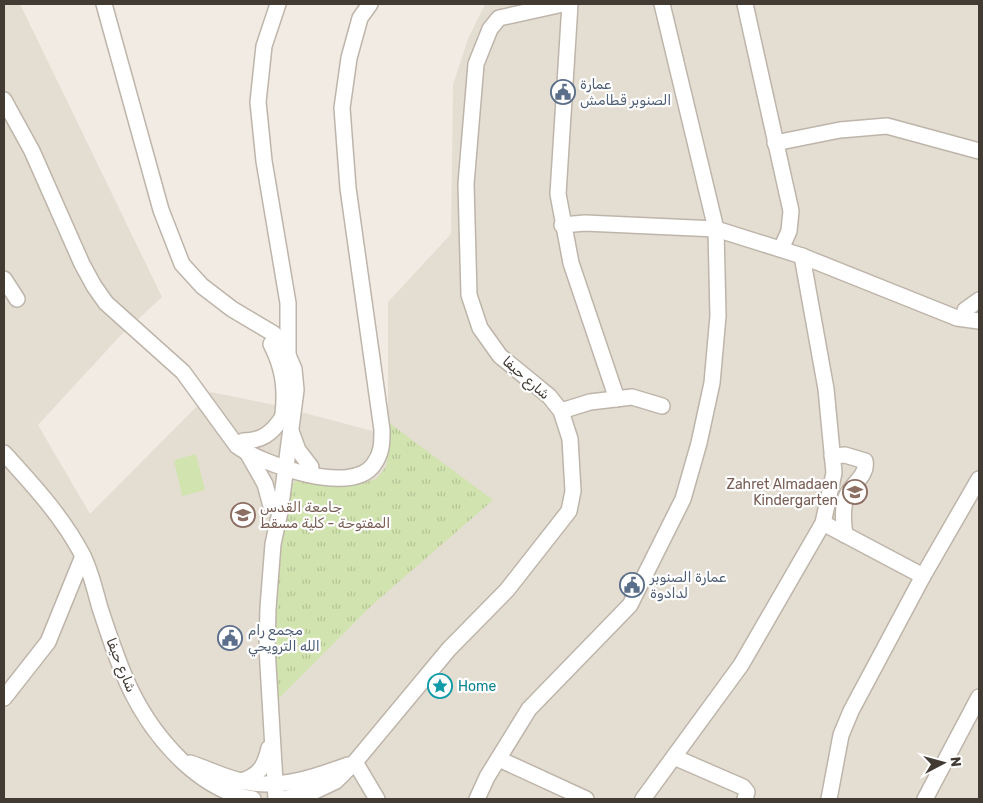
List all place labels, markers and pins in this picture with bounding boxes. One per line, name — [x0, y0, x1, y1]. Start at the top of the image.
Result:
place label: عمارة الصنوبر قطامش — [580, 76, 671, 109]
public building icon: عمارة الصنوبر قطامش — [550, 79, 576, 105]
place label: Zahret Almadaen Kindergarten — [726, 476, 838, 509]
school or university icon: Zahret Almadaen Kindergarten — [842, 479, 868, 505]
place label: جامعة القدس المفتوحة - كلية مسقط — [260, 499, 390, 532]
school or university icon: جامعة القدس المفتوحة - كلية مسقط — [230, 502, 256, 528]
place label: عمارة الصنوبر لدادوة — [649, 569, 727, 602]
public building icon: عمارة الصنوبر لدادوة — [619, 572, 645, 598]
place label: مجمع رام الله الترويحي — [248, 622, 320, 657]
public building icon: مجمع رام الله الترويحي — [217, 625, 243, 651]
place icon: Home — [427, 673, 453, 699]
place label: Home — [458, 678, 496, 695]

